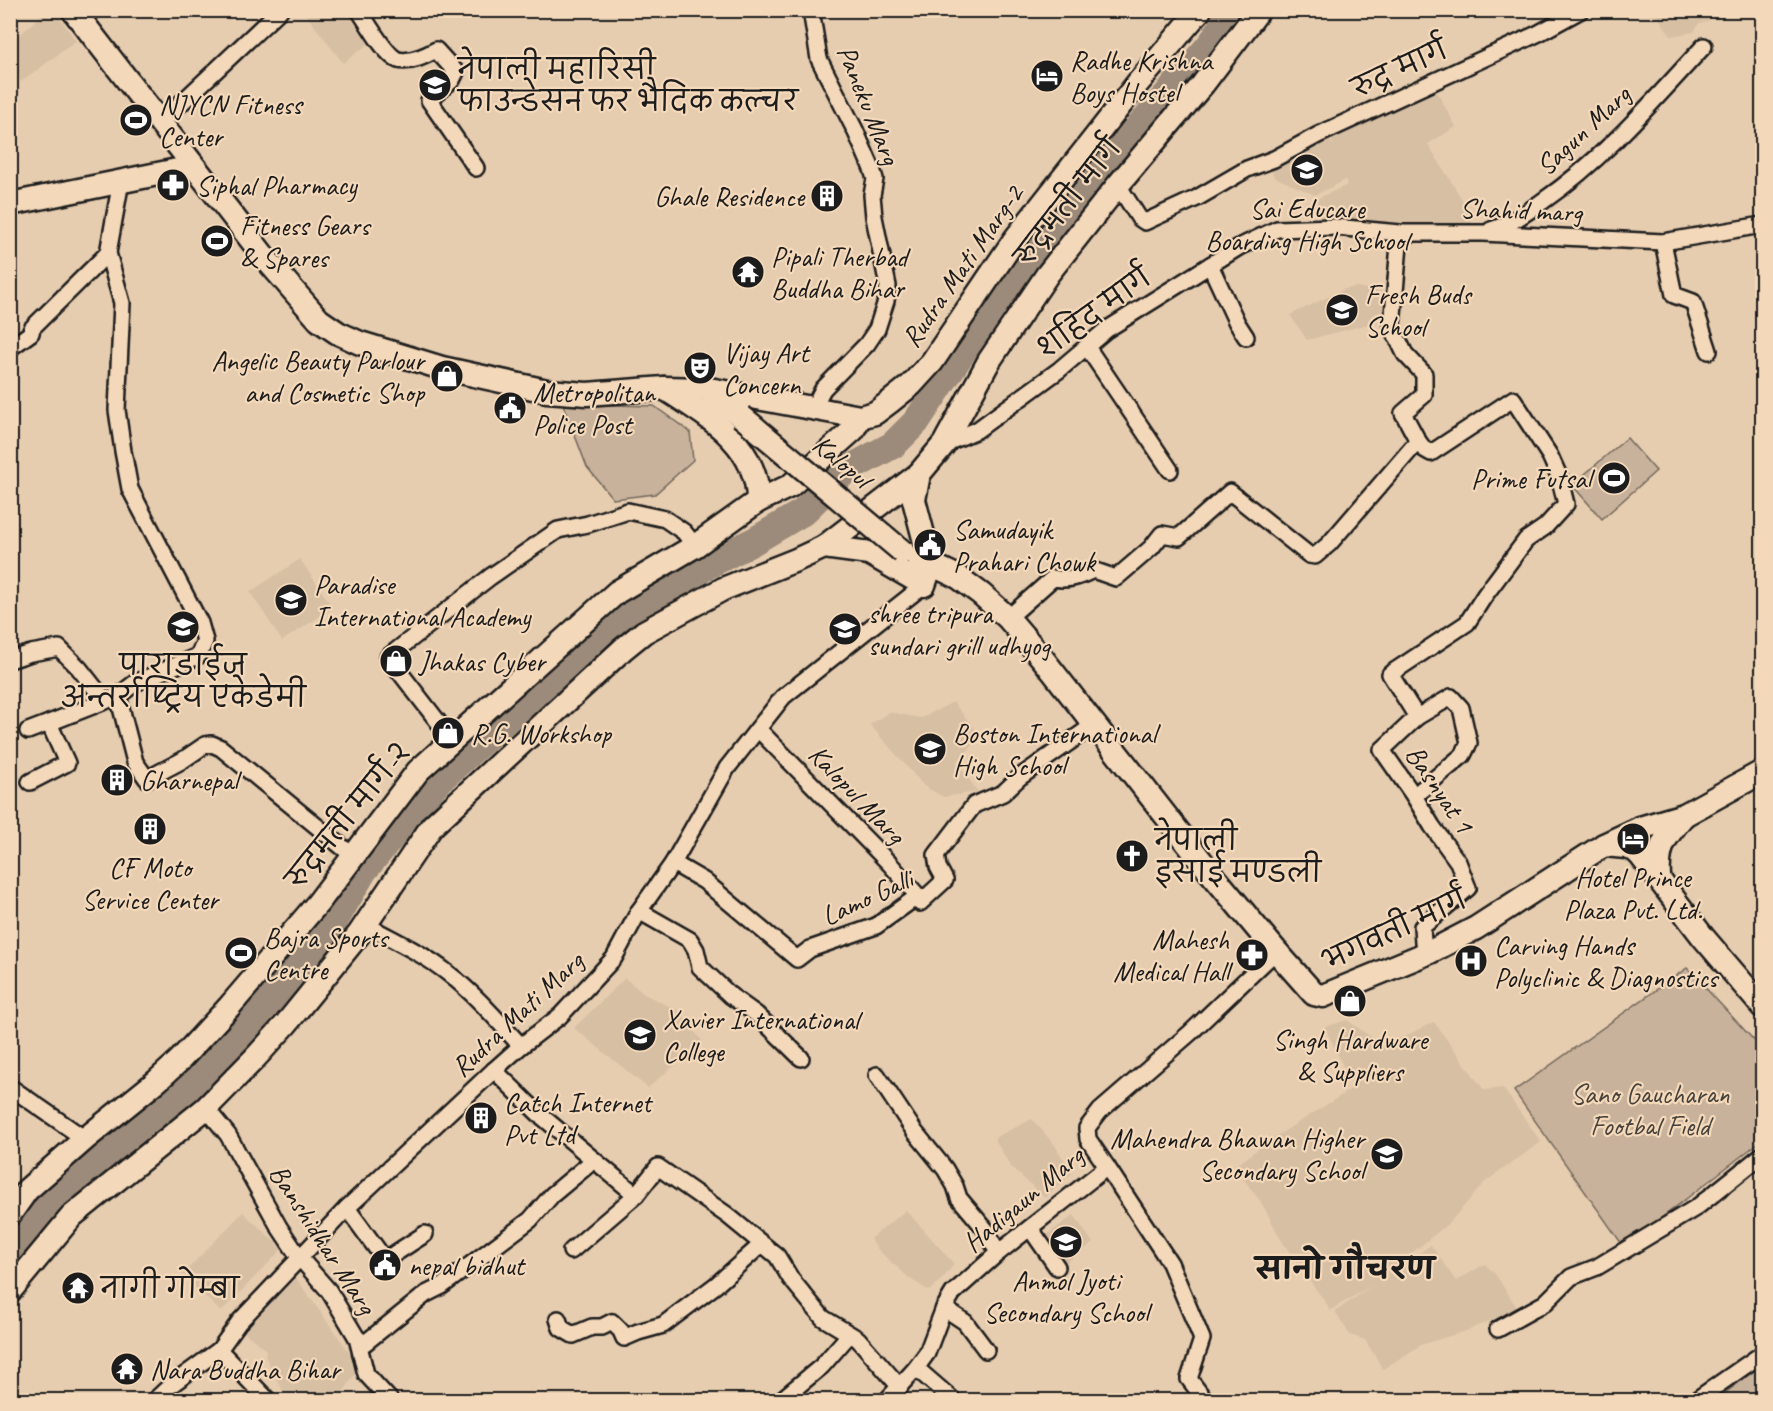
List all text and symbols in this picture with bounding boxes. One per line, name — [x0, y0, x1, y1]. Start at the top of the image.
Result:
street label: रुद्र मार्ग — [1343, 26, 1455, 107]
street label: Paneku Marg — [829, 40, 909, 171]
place label: Radhe Krishna Boys Hostel — [1070, 43, 1214, 110]
place label: नेपाली महारिसी फाउन्डेसन फर भैदिक कल्चर — [456, 46, 800, 119]
hotel icon: Radhe Krishna Boys Hostel — [1029, 58, 1065, 94]
school or university icon: नेपाली महारिसी फाउन्डेसन फर भैदिक कल्चर — [417, 67, 453, 103]
street label: Sagun Marg — [1528, 77, 1638, 183]
place label: NJYCN Fitness Center — [159, 87, 304, 154]
sports icon: NJYCN Fitness Center — [118, 102, 154, 138]
street label: रुद्रमती मार्ग — [1002, 126, 1130, 275]
school or university icon: Sai Educare Boarding High School — [1289, 152, 1325, 188]
pharmacy icon: Siphal Pharmacy — [155, 167, 191, 203]
place label: Siphal Pharmacy — [196, 168, 359, 203]
street label: Rudra Mati Marg-2 — [893, 176, 1032, 354]
building icon: Ghale Residence — [809, 178, 845, 214]
place label: Ghale Residence — [654, 179, 806, 214]
street label: Shahid marg — [1459, 190, 1585, 230]
place label: Sai Educare Boarding High School — [1206, 191, 1414, 258]
place label: Fitness Gears & Spares — [240, 208, 372, 275]
sports icon: Fitness Gears & Spares — [199, 223, 235, 259]
place label: Pipali Therbad Buddha Bihar — [771, 239, 911, 306]
temple icon: Pipali Therbad Buddha Bihar — [730, 254, 766, 290]
street label: शहिद मार्ग — [1027, 255, 1160, 366]
place label: Fresh Buds School — [1365, 277, 1473, 344]
school or university icon: Fresh Buds School — [1324, 292, 1360, 328]
place label: Vijay Art Concern — [723, 335, 811, 402]
place label: Angelic Beauty Parlour and Cosmetic Shop — [212, 343, 426, 410]
theatre icon: Vijay Art Concern — [682, 350, 718, 386]
shop icon: Angelic Beauty Parlour and Cosmetic Shop — [429, 358, 465, 394]
place label: Metropolitan Police Post — [533, 375, 656, 442]
public building icon: Metropolitan Police Post — [492, 390, 528, 426]
street label: Kalopul — [806, 427, 882, 499]
sports icon: Prime Futsal — [1596, 460, 1632, 496]
place label: Prime Futsal — [1471, 461, 1596, 496]
place label: Samudayik Prahari Chowk — [953, 512, 1097, 579]
public building icon: Samudayik Prahari Chowk — [912, 527, 948, 563]
place label: Paradise International Academy — [314, 567, 533, 634]
school or university icon: Paradise International Academy — [273, 582, 309, 618]
place label: shree tripura sundari grill udhyog — [868, 596, 1052, 663]
school or university icon: पाराडाईज अन्तर्राष्ट्रिय एकेडेमी — [165, 609, 201, 645]
school or university icon: shree tripura sundari grill udhyog — [827, 611, 863, 647]
place label: पाराडाईज अन्तर्राष्ट्रिय एकेडेमी — [60, 643, 307, 715]
shop icon: Jhakas Cyber — [378, 643, 414, 679]
place label: Jhakas Cyber — [417, 644, 547, 679]
shop icon: R.G. Workshop — [430, 715, 466, 751]
place label: R.G. Workshop — [471, 716, 612, 751]
place label: Boston International High School — [953, 716, 1162, 783]
school or university icon: Boston International High School — [912, 731, 948, 767]
street label: रुद्रमती मार्ग-२ — [273, 733, 417, 897]
street label: Kalopul Marg — [801, 737, 914, 852]
street label: Basnyat 1 — [1398, 738, 1483, 841]
building icon: Gharnepal — [99, 762, 135, 798]
place label: Gharnepal — [140, 763, 243, 798]
building icon: CF Moto Service Center — [132, 811, 168, 847]
place label: नेपाली इसाई मण्डली — [1153, 817, 1323, 890]
hotel icon: Hotel Prince Plaza Pvt. Ltd. — [1615, 821, 1651, 857]
church icon: नेपाली इसाई मण्डली — [1114, 838, 1150, 874]
place label: CF Moto Service Center — [82, 850, 220, 917]
street label: Lamo Galli — [816, 859, 922, 933]
place label: Hotel Prince Plaza Pvt. Ltd. — [1564, 860, 1703, 927]
street label: भगवती मार्ग — [1314, 876, 1474, 979]
place label: Bajra Sports Centre — [264, 920, 390, 987]
place label: Mahesh Medical Hall — [1113, 922, 1234, 989]
place label: Carving Hands Polyclinic & Diagnostics — [1494, 928, 1720, 995]
sports icon: Bajra Sports Centre — [223, 935, 259, 971]
pharmacy icon: Mahesh Medical Hall — [1234, 937, 1270, 973]
street label: Rudra Mati Marg — [444, 943, 592, 1084]
hospital icon: Carving Hands Polyclinic & Diagnostics — [1453, 943, 1489, 979]
shop icon: Singh Hardware & Suppliers — [1332, 983, 1368, 1019]
place label: Xavier International College — [663, 1002, 864, 1069]
school or university icon: Xavier International College — [622, 1017, 658, 1053]
place label: Singh Hardware & Suppliers — [1273, 1022, 1429, 1089]
park label: Sano Gaucharan Footbal Field — [1571, 1076, 1730, 1143]
place label: Catch Internet Pvt Ltd — [504, 1085, 654, 1152]
building icon: Catch Internet Pvt Ltd — [463, 1100, 499, 1136]
place label: Mahendra Bhawan Higher Secondary School — [1110, 1121, 1369, 1188]
school or university icon: Mahendra Bhawan Higher Secondary School — [1369, 1136, 1405, 1172]
street label: Hadigaun Marg — [956, 1137, 1092, 1260]
street label: Banshidhar Marg — [262, 1158, 385, 1322]
school or university icon: Anmol Jyoti Secondary School — [1048, 1224, 1084, 1260]
district label: सानो गौचरण — [1252, 1242, 1437, 1288]
public building icon: nepal bidhut — [367, 1247, 403, 1283]
place label: nepal bidhut — [408, 1248, 527, 1283]
place label: Anmol Jyoti Secondary School — [983, 1263, 1154, 1330]
place label: नागी गोम्बा — [99, 1266, 240, 1306]
temple icon: नागी गोम्बा — [60, 1270, 96, 1306]
temple icon: Nara Buddha Bihar — [109, 1351, 145, 1387]
place label: Nara Buddha Bihar — [150, 1352, 342, 1387]

